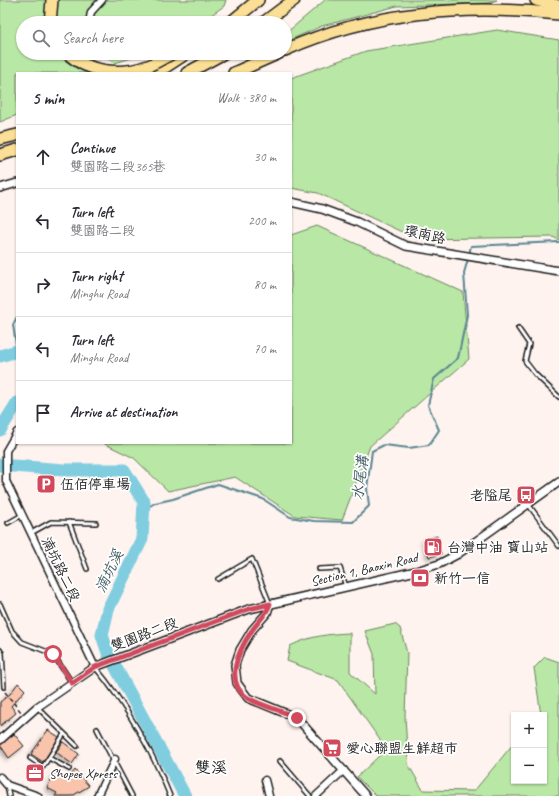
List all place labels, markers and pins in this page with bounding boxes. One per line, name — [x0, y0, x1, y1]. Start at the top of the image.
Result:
parking icon: 伍佰停車場 — [35, 473, 57, 495]
place label: 伍佰停車場 — [60, 476, 130, 493]
bus stop icon: 老隘尾 — [515, 484, 537, 506]
place label: 老隘尾 — [470, 487, 512, 504]
fuel station icon: 台灣中油 寶山站 — [422, 536, 444, 558]
place label: 台灣中油 寶山站 — [447, 539, 548, 556]
bank icon: 新竹一信 — [409, 567, 431, 589]
place label: 新竹一信 — [434, 570, 490, 587]
supermarket icon: 愛心聯盟生鮮超市 — [321, 737, 343, 759]
place label: 愛心聯盟生鮮超市 — [346, 740, 458, 757]
office icon: Shopee Xpress — [24, 762, 46, 784]
place label: Shopee Xpress — [49, 765, 118, 782]

